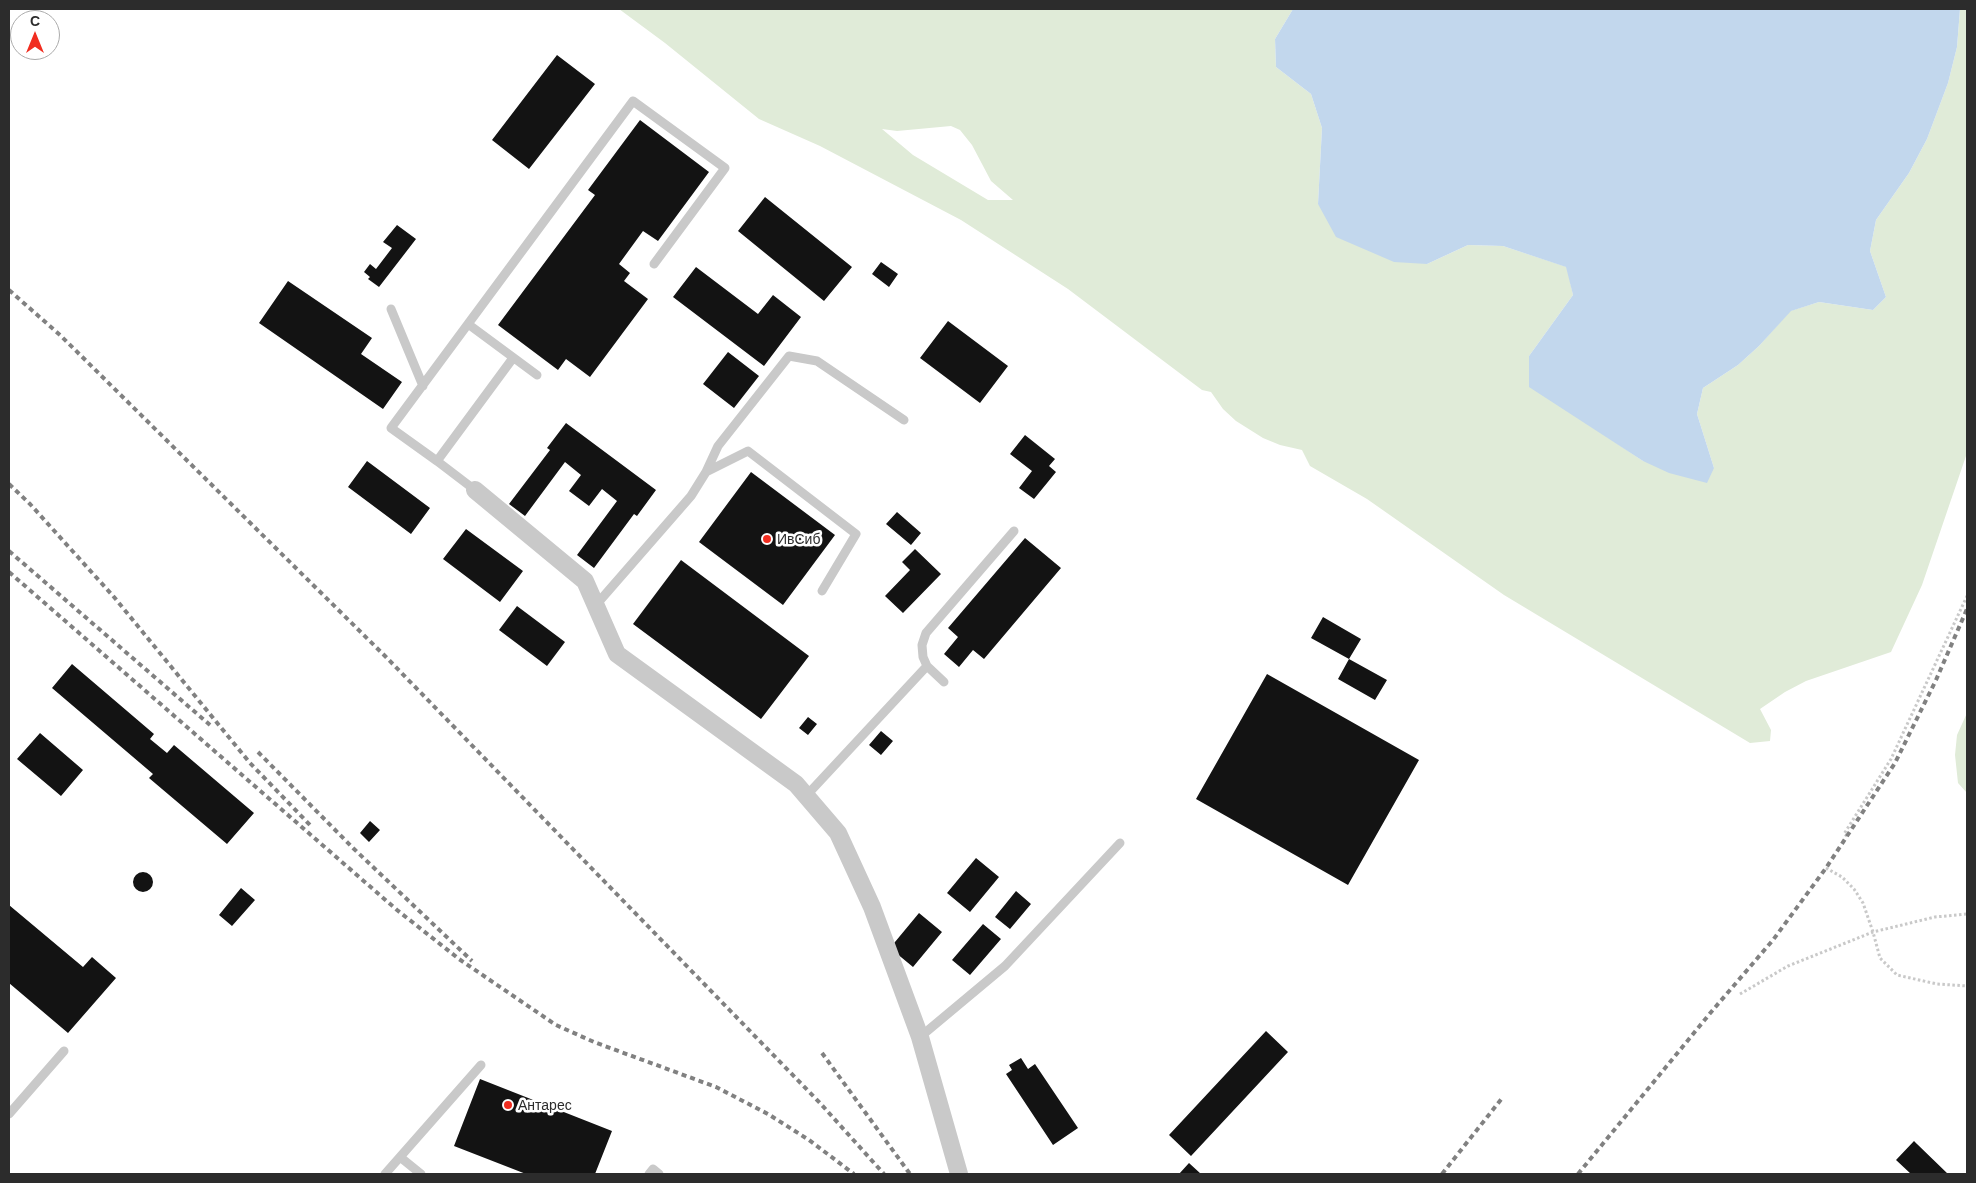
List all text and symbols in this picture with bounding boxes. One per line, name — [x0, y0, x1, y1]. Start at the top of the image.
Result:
north arrow — [10, 10, 60, 60]
text: С — [30, 12, 40, 29]
place label: ИвСиб — [777, 531, 820, 547]
marker: ИвСиб — [761, 533, 773, 545]
place label: Антарес — [518, 1097, 572, 1113]
marker: Антарес — [502, 1099, 514, 1111]

